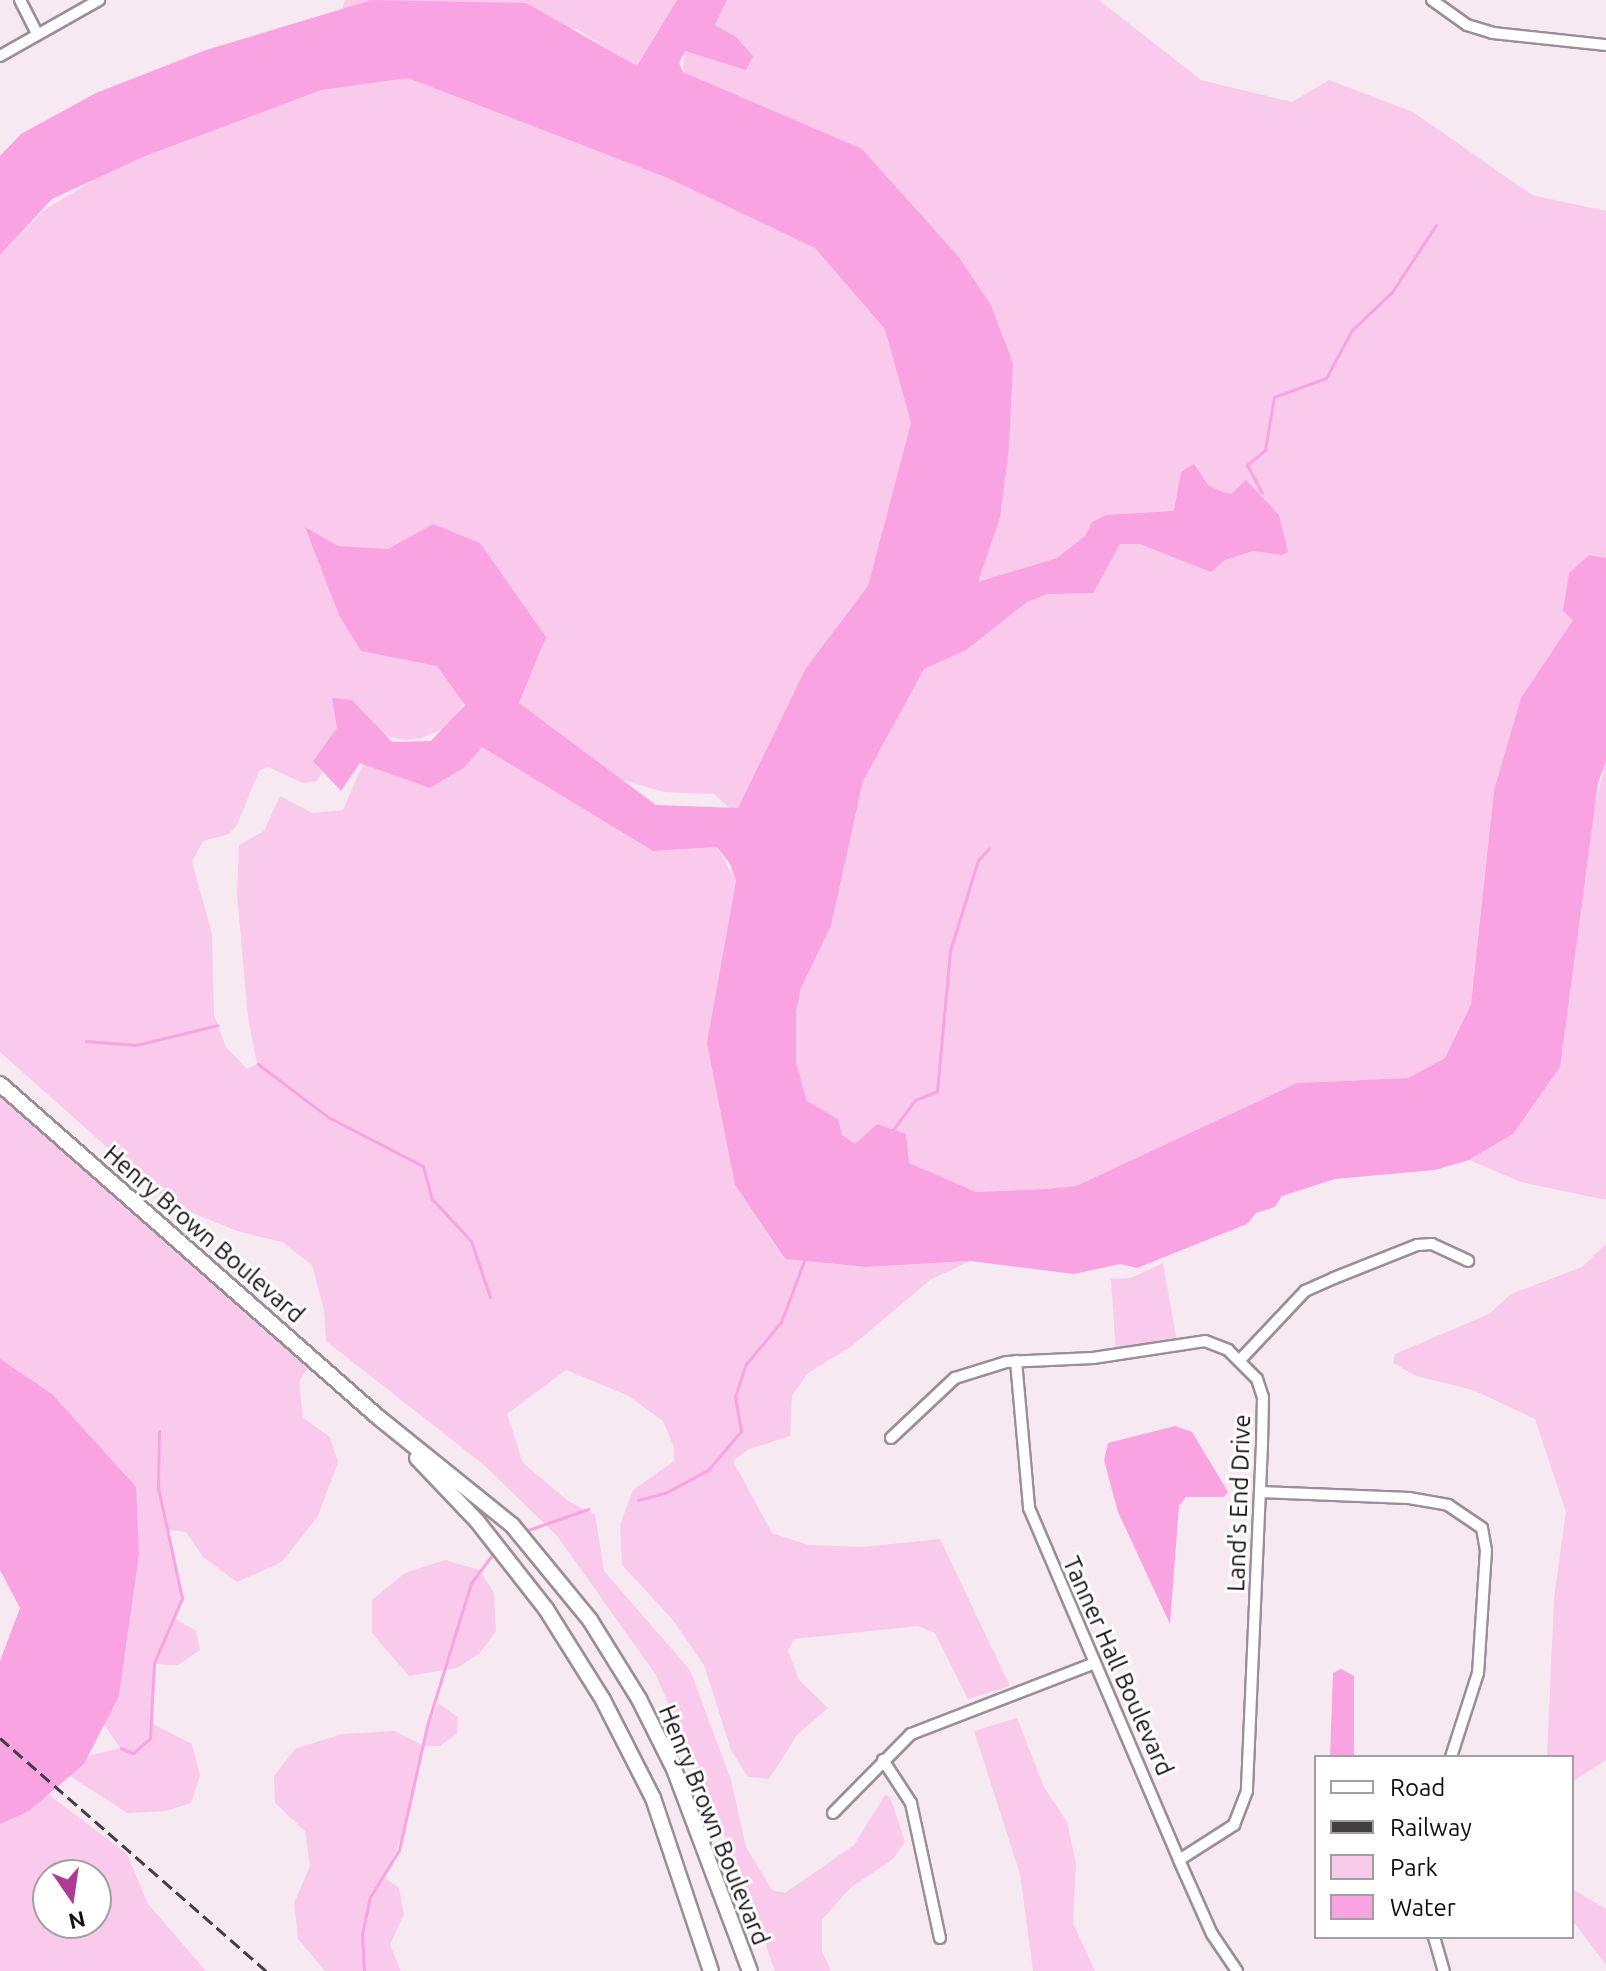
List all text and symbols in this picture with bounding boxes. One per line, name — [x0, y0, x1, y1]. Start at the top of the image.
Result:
street label: Henry Brown Boulevard — [98, 1139, 310, 1329]
street label: Land's End Drive — [1222, 1414, 1256, 1592]
street label: Tanner Hall Boulevard — [1057, 1552, 1179, 1780]
street label: Henry Brown Boulevard — [653, 1701, 775, 1949]
legend — [1314, 1755, 1574, 1939]
text: Road — [1390, 1774, 1445, 1801]
text: Railway — [1390, 1814, 1472, 1841]
text: Park — [1390, 1854, 1438, 1881]
north arrow — [32, 1859, 112, 1939]
text: Water — [1390, 1894, 1456, 1921]
text: N — [66, 1907, 88, 1935]

